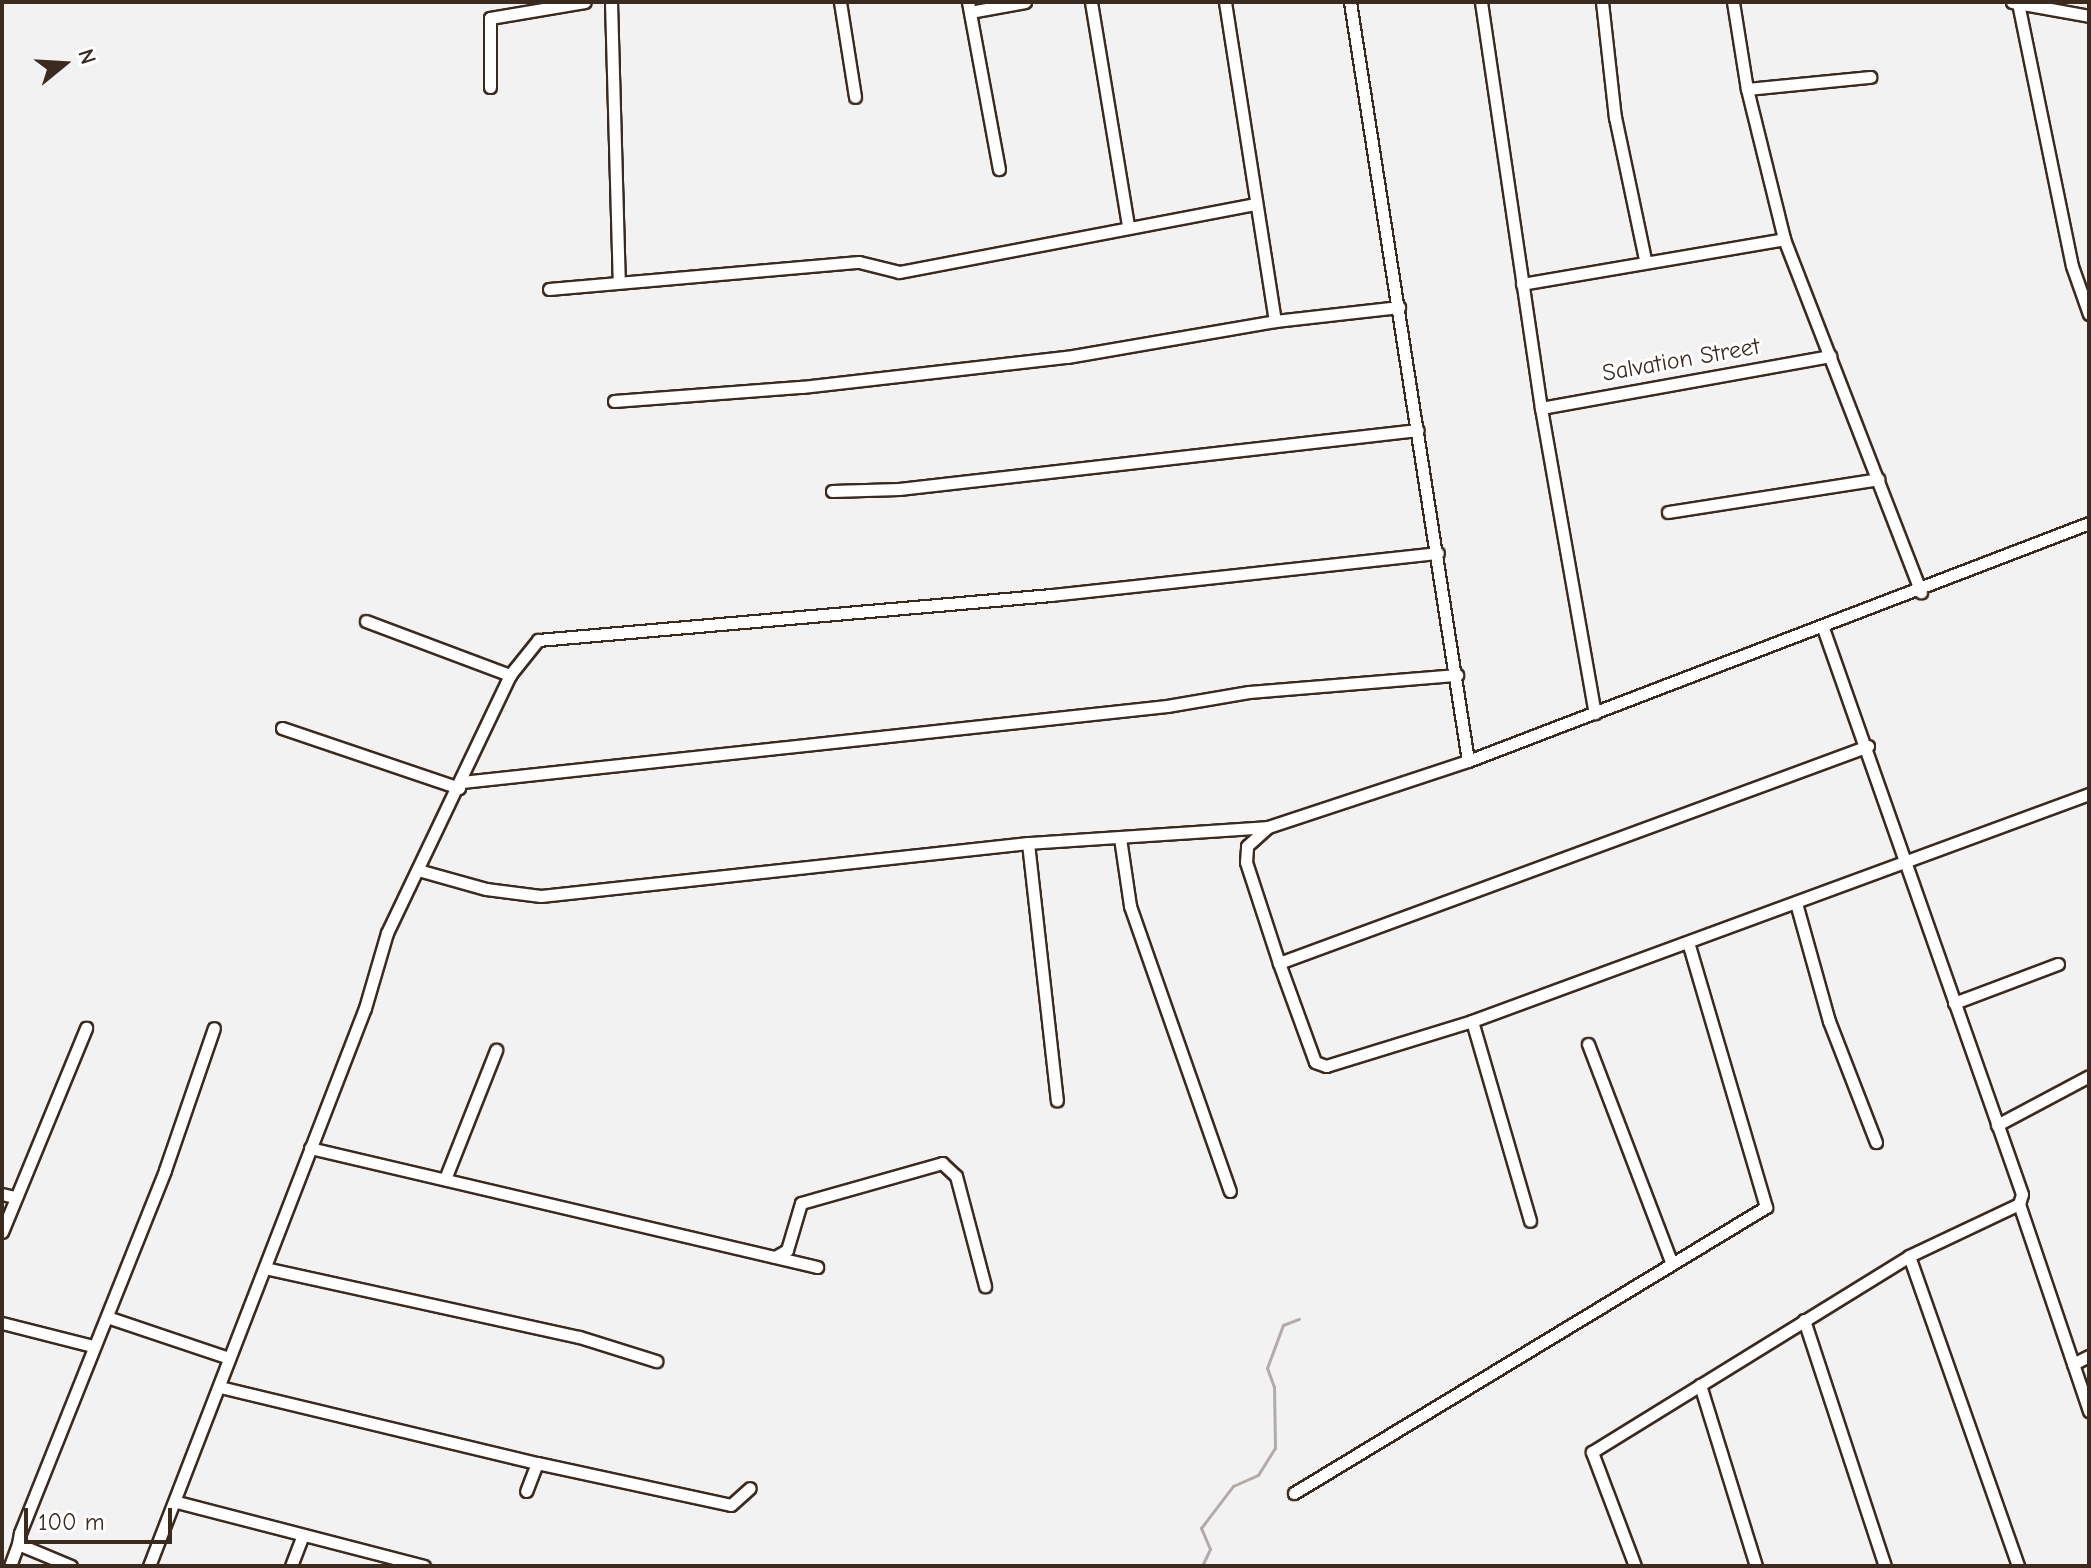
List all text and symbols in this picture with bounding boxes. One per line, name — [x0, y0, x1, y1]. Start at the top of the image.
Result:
north arrow — [24, 24, 104, 104]
text: N — [72, 46, 101, 67]
street label: Salvation Street — [1600, 332, 1762, 388]
scale bar — [28, 1492, 176, 1542]
text: 100 m — [38, 1508, 105, 1536]

